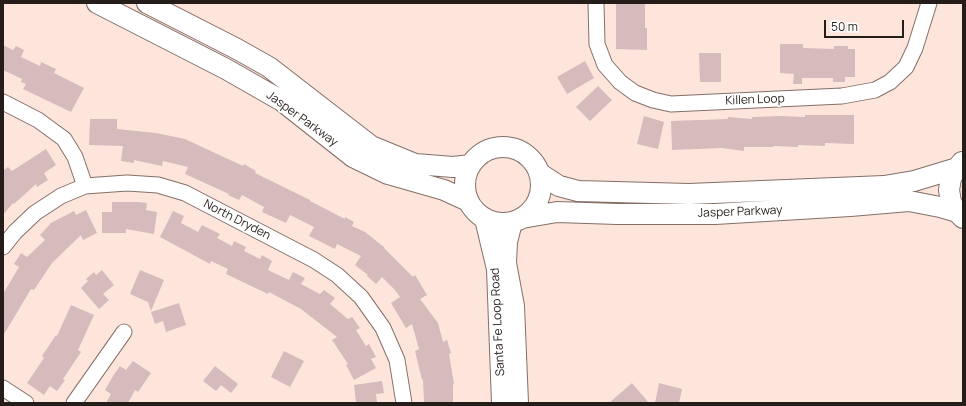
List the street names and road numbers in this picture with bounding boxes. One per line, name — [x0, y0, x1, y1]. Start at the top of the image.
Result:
street label: Jasper Parkway — [263, 88, 341, 150]
street label: Killen Loop — [725, 92, 785, 108]
street label: North Dryden — [201, 197, 273, 243]
street label: Jasper Parkway — [697, 203, 783, 221]
street label: Santa Fe Loop Road — [488, 267, 508, 377]

